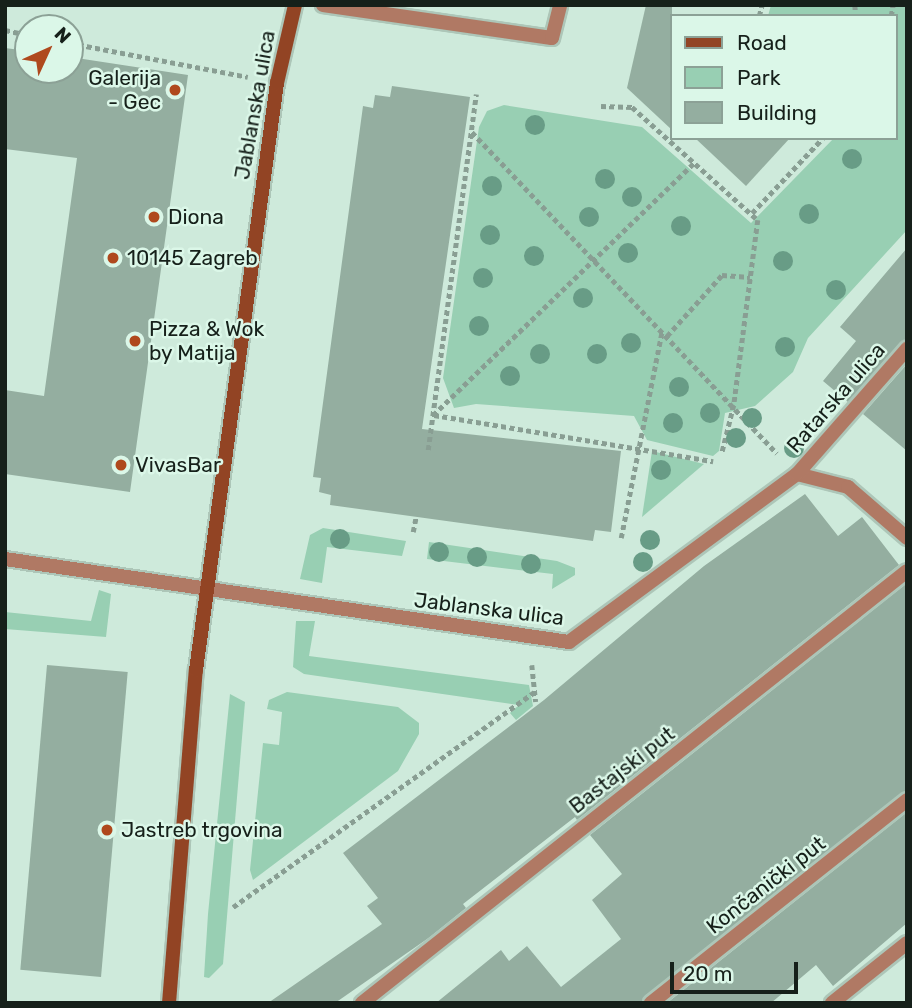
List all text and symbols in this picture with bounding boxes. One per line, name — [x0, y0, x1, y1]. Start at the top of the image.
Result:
north arrow — [14, 14, 84, 84]
legend — [670, 14, 898, 140]
text: N — [50, 22, 76, 48]
street label: Jablanska ulica — [229, 29, 281, 181]
text: Road — [737, 30, 787, 55]
place label: Galerija - Gec — [88, 65, 161, 115]
text: Park — [737, 65, 781, 90]
marker: Galerija - Gec — [167, 82, 183, 98]
text: Building — [737, 100, 817, 125]
place label: Diona — [168, 204, 224, 230]
marker: Diona — [146, 209, 162, 225]
place label: 10145 Zagreb — [127, 245, 258, 271]
marker: 10145 Zagreb — [105, 250, 121, 266]
place label: Pizza & Wok by Matija — [149, 316, 265, 366]
marker: Pizza & Wok by Matija — [127, 333, 143, 349]
street label: Ratarska ulica — [782, 338, 890, 458]
place label: VivasBar — [135, 452, 221, 478]
marker: VivasBar — [113, 457, 129, 473]
street label: Jablanska ulica — [413, 587, 565, 631]
street label: Bastajski put — [564, 721, 680, 819]
place label: Jastreb trgovina — [121, 817, 283, 843]
marker: Jastreb trgovina — [99, 822, 115, 838]
street label: Končanički put — [702, 831, 830, 939]
scale bar — [674, 948, 802, 992]
text: 20 m — [683, 961, 732, 986]

